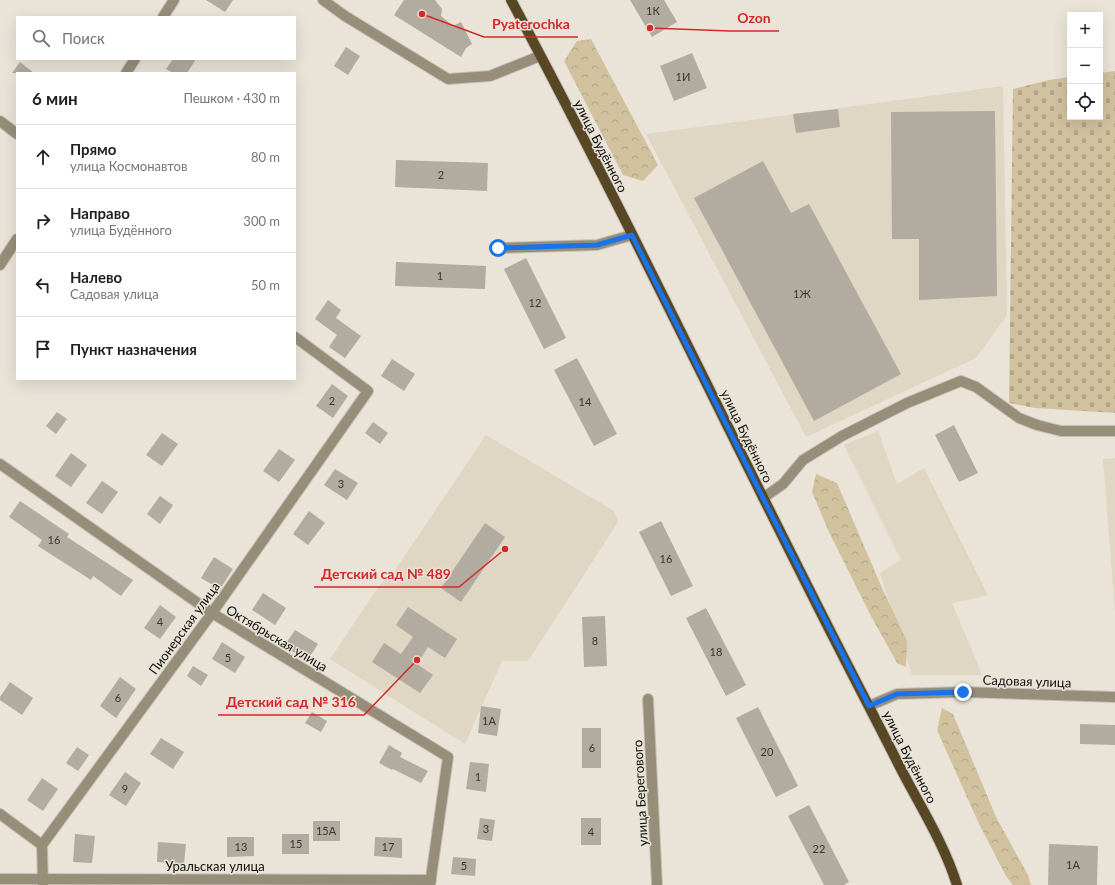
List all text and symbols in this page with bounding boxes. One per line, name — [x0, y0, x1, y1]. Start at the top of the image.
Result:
house number: 1К — [646, 4, 660, 17]
callout: Ozon — [730, 5, 779, 31]
text: Ozon — [737, 9, 771, 26]
callout: Pyaterochka — [484, 11, 578, 37]
map controls — [1067, 12, 1103, 120]
button: + — [1067, 12, 1103, 48]
text: Pyaterochka — [492, 15, 570, 32]
search box — [16, 16, 296, 60]
icon: search — [30, 27, 52, 49]
text: Поиск — [62, 29, 105, 47]
button: − — [1067, 48, 1103, 84]
house number: 1И — [676, 70, 690, 83]
button: locate — [1067, 84, 1103, 120]
text: 6 мин — [32, 88, 78, 109]
text: Пешком · 430 m — [183, 90, 280, 106]
street label: улица Будённого — [571, 97, 631, 195]
text: Прямо — [70, 140, 116, 158]
icon: ahead — [32, 146, 54, 168]
text: 80 m — [251, 149, 280, 165]
text: улица Космонавтов — [70, 158, 187, 174]
house number: 2 — [438, 168, 444, 181]
text: Направо — [70, 204, 130, 222]
icon: right — [32, 210, 54, 232]
text: 300 m — [243, 213, 280, 229]
text: улица Будённого — [70, 222, 172, 238]
route start — [489, 239, 507, 257]
text: Налево — [70, 268, 122, 286]
house number: 1 — [437, 269, 443, 282]
icon: left — [32, 274, 54, 296]
text: 50 m — [251, 277, 280, 293]
text: Садовая улица — [70, 286, 159, 302]
house number: 1Ж — [793, 287, 811, 300]
house number: 12 — [529, 296, 541, 309]
icon: arrive — [32, 338, 54, 360]
text: Пункт назначения — [70, 340, 197, 358]
street label: улица Будённого — [717, 387, 777, 485]
house number: 2 — [329, 394, 335, 407]
house number: 14 — [579, 395, 592, 408]
house number: 3 — [338, 477, 344, 490]
house number: 16 — [48, 533, 60, 546]
house number: 16 — [660, 552, 672, 565]
callout: Детский сад № 489 — [314, 561, 459, 587]
text: Детский сад № 489 — [321, 565, 451, 582]
street label: Пионерская улица — [145, 579, 223, 677]
street label: Октябрьская улица — [223, 601, 331, 675]
house number: 4 — [157, 615, 164, 628]
house number: 8 — [592, 634, 598, 647]
house number: 18 — [710, 645, 722, 658]
house number: 5 — [225, 651, 231, 664]
street label: Садовая улица — [982, 671, 1072, 691]
route end — [954, 683, 972, 701]
callout: Детский сад № 316 — [218, 689, 364, 715]
house number: 6 — [115, 691, 121, 704]
text: Детский сад № 316 — [226, 693, 356, 710]
street label: улица Будённого — [880, 708, 940, 806]
house number: 1А — [482, 714, 496, 727]
street label: улица Берегового — [629, 739, 651, 847]
house number: 6 — [589, 741, 595, 754]
house number: 20 — [761, 745, 774, 758]
house number: 1 — [475, 770, 481, 783]
house number: 9 — [122, 782, 128, 795]
house number: 3 — [483, 822, 489, 835]
house number: 15А — [316, 824, 337, 837]
house number: 4 — [588, 825, 595, 838]
house number: 15 — [290, 837, 302, 850]
house number: 13 — [235, 840, 247, 853]
house number: 17 — [382, 840, 394, 853]
house number: 22 — [813, 842, 825, 855]
street label: Уральская улица — [165, 858, 265, 874]
house number: 1А — [1066, 858, 1080, 871]
house number: 5 — [461, 859, 467, 872]

